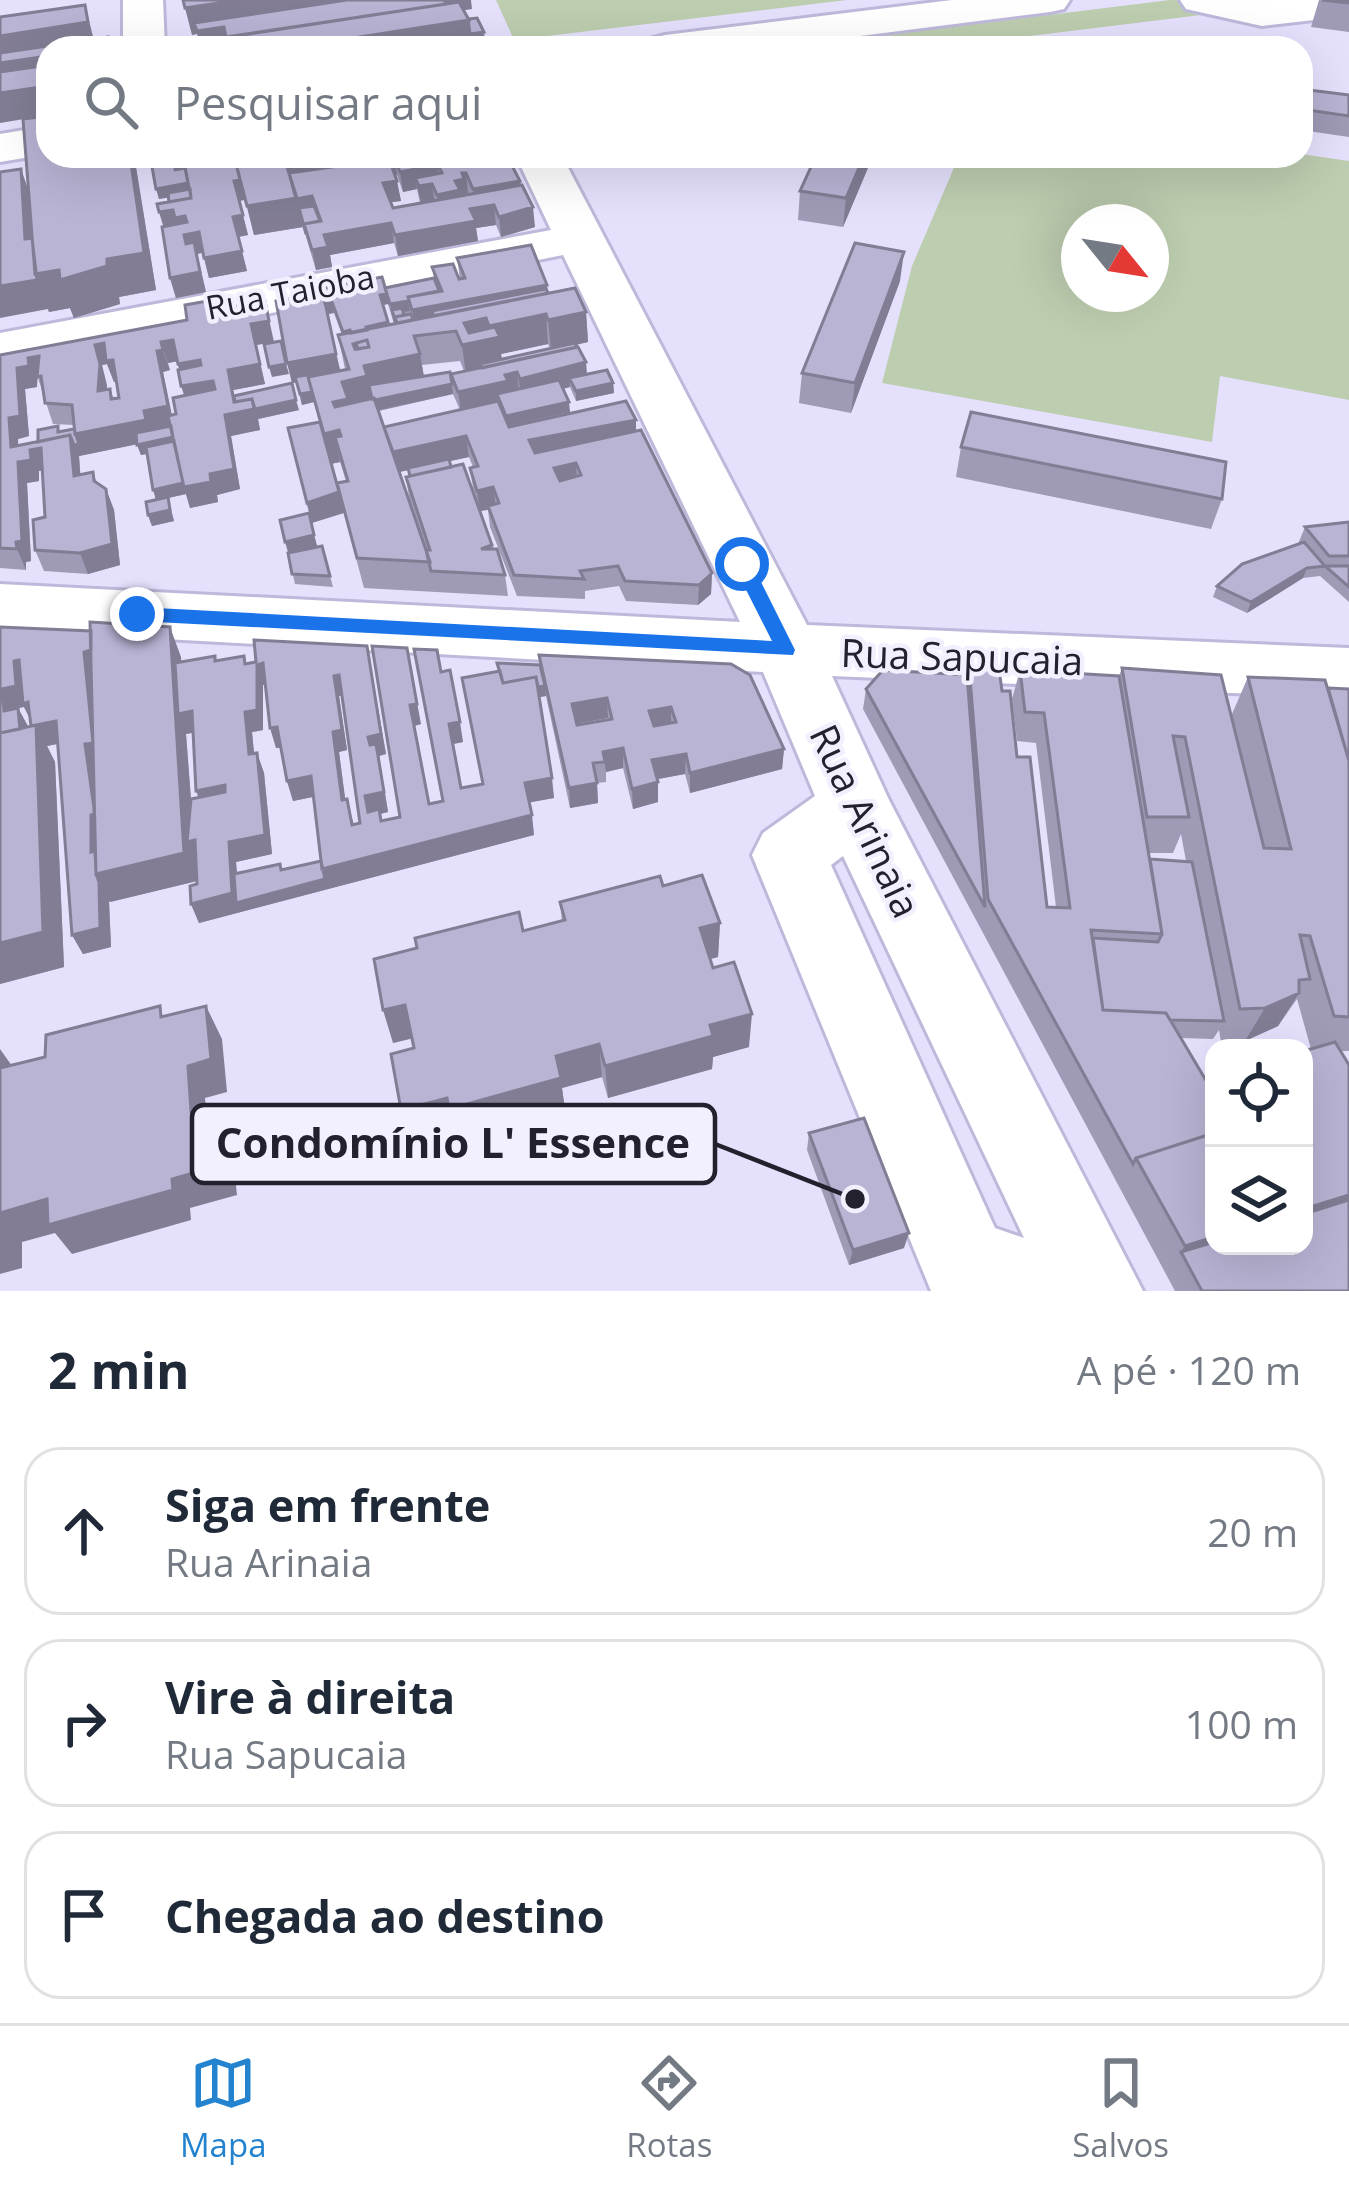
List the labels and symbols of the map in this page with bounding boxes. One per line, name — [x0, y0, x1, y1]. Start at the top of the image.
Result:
north arrow — [1061, 204, 1169, 312]
street label: Rua Taioba — [202, 253, 378, 330]
route start — [715, 537, 769, 591]
route end — [110, 587, 164, 641]
street label: Rua Sapucaia — [840, 625, 1084, 686]
street label: Rua Arinaia — [799, 715, 934, 926]
callout: Condomínio L' Essence — [192, 1105, 715, 1183]
text: Condomínio L' Essence — [216, 1113, 690, 1170]

